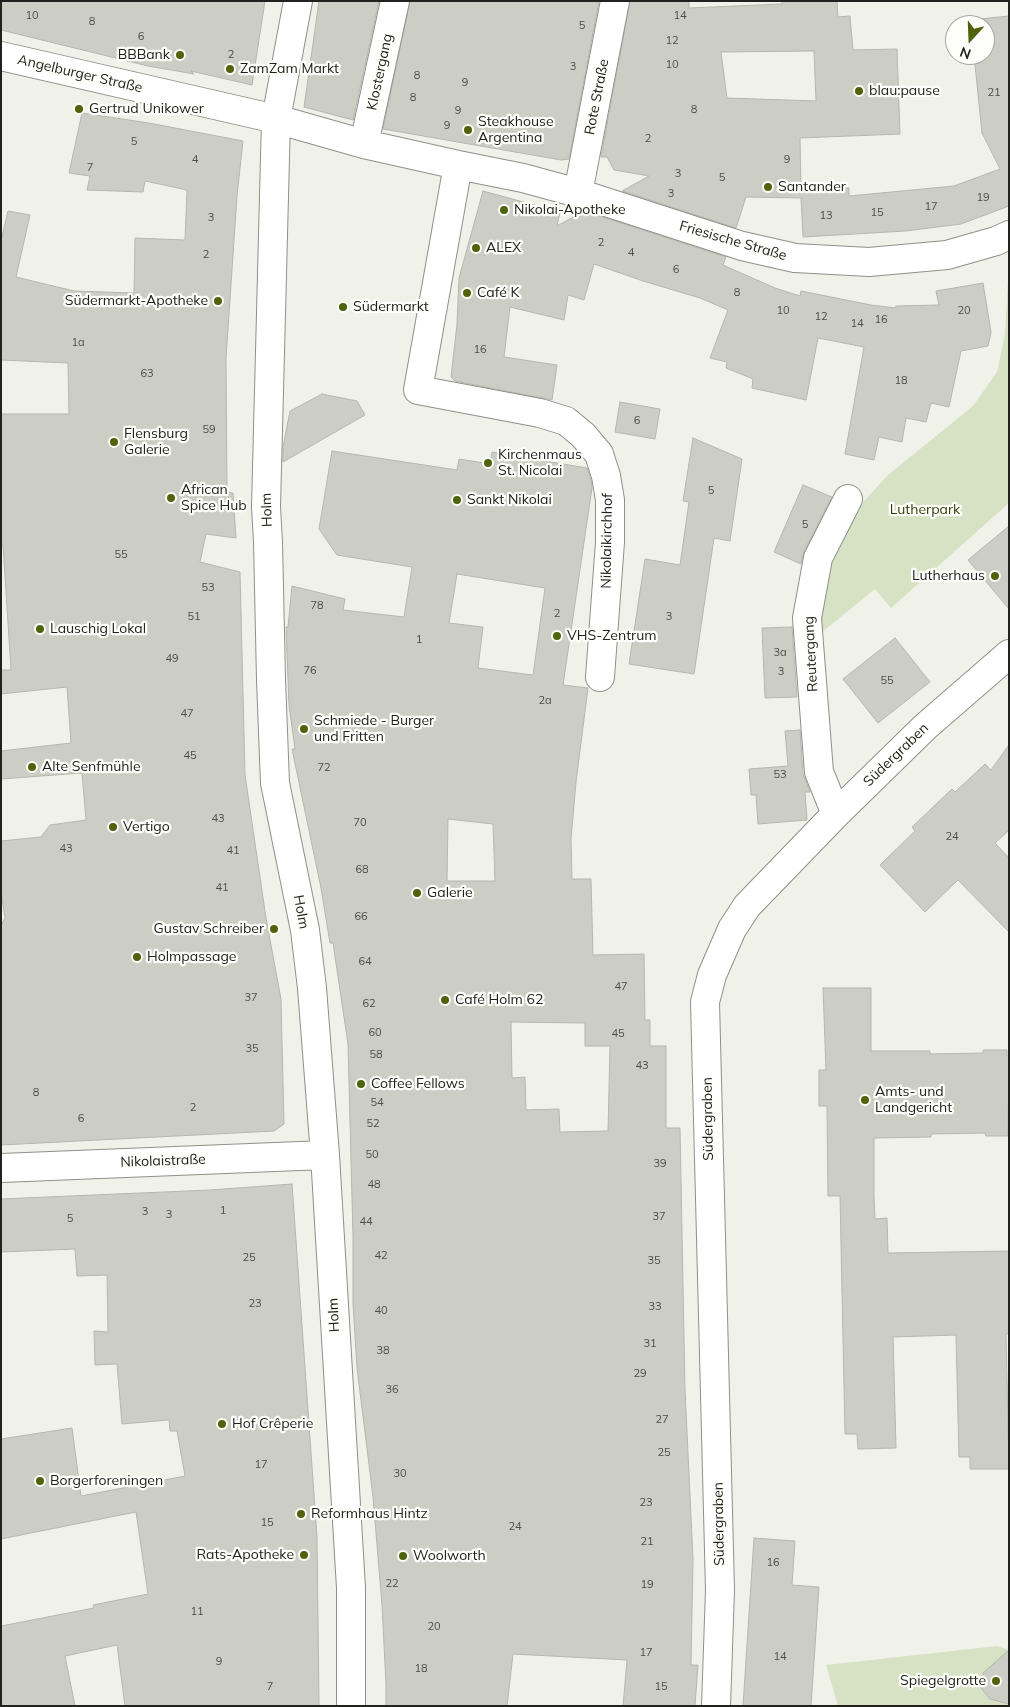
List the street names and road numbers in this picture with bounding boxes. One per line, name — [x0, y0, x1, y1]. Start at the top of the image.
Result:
street label: Klostergang — [364, 32, 396, 112]
street label: Angelburger Straße — [16, 51, 144, 97]
street label: Rote Straße — [581, 58, 613, 136]
street label: Friesische Straße — [677, 218, 789, 264]
street label: Holm — [258, 493, 276, 527]
street label: Nikolaikirchhof — [598, 493, 616, 589]
street label: Reutergang — [801, 616, 821, 692]
street label: Südergraben — [860, 720, 932, 790]
street label: Holm — [290, 894, 312, 930]
street label: Südergraben — [699, 1077, 717, 1161]
street label: Nikolaistraße — [120, 1151, 206, 1171]
street label: Holm — [325, 1297, 343, 1333]
street label: Südergraben — [710, 1482, 728, 1566]

